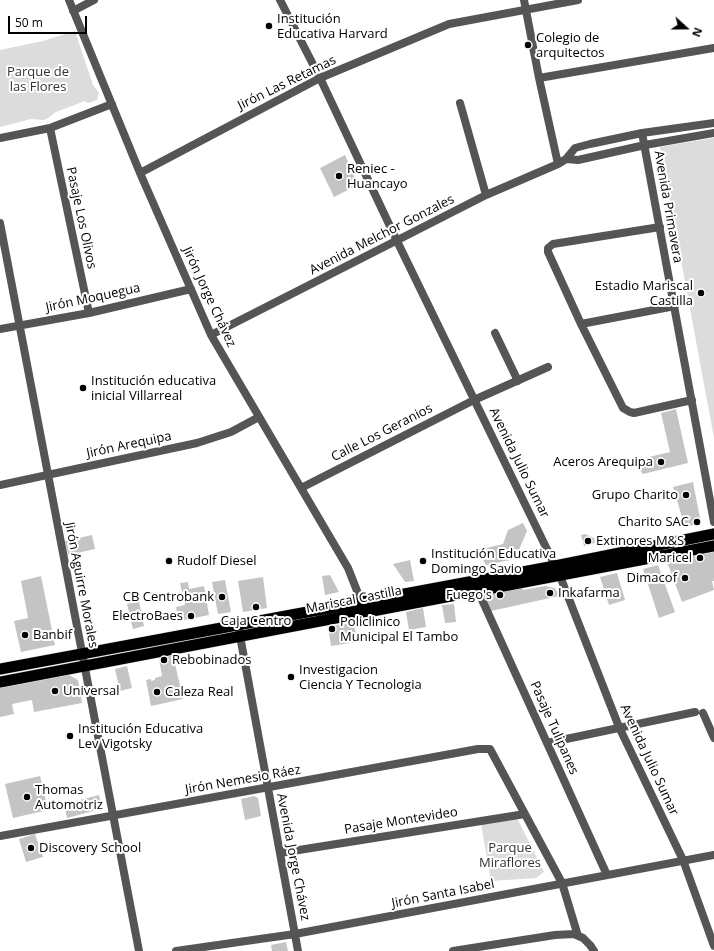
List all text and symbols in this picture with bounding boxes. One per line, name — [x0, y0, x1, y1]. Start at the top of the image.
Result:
scale bar — [10, 8, 89, 34]
north arrow — [666, 8, 706, 48]
place label: Institución Educativa Harvard — [277, 11, 388, 42]
text: 50 m — [15, 14, 43, 31]
marker: Institución Educativa Harvard — [264, 21, 274, 31]
text: N — [689, 26, 706, 39]
place label: Colegio de arquitectos — [536, 30, 605, 61]
marker: Colegio de arquitectos — [523, 40, 533, 50]
street label: Jirón Las Retamas — [235, 52, 339, 114]
park label: Parque de las Flores — [7, 64, 69, 95]
street label: Avenida Primavera — [650, 150, 686, 264]
place label: Reniec - Huancayo — [347, 161, 408, 192]
street label: Pasaje Los Olivos — [63, 166, 99, 270]
marker: Reniec - Huancayo — [334, 171, 344, 181]
street label: Avenida Melchor Gonzales — [307, 192, 457, 278]
street label: Jirón Jorge Chávez — [179, 244, 239, 350]
place label: Estadio Mariscal Castilla — [595, 278, 693, 309]
street label: Jirón Moquegua — [44, 280, 142, 316]
marker: Estadio Mariscal Castilla — [696, 288, 706, 298]
place label: Institución educativa inicial Villarreal — [91, 373, 216, 404]
marker: Institución educativa inicial Villarreal — [78, 383, 88, 393]
street label: Calle Los Geranios — [329, 401, 435, 465]
street label: Avenida Julio Sumar — [486, 405, 552, 521]
street label: Jirón Arequipa — [85, 428, 173, 462]
place label: Aceros Arequipa — [553, 454, 653, 470]
marker: Aceros Arequipa — [656, 457, 666, 467]
place label: Grupo Charito — [592, 487, 678, 503]
marker: Grupo Charito — [681, 490, 691, 500]
place label: Charito SAC — [618, 514, 689, 530]
marker: Charito SAC — [692, 517, 702, 527]
street label: Jirón Aguirre Morales — [61, 521, 101, 649]
place label: Extinores M&S — [596, 533, 684, 549]
marker: Extinores M&S — [583, 536, 593, 546]
place label: Institución Educativa Domingo Savio — [431, 546, 556, 577]
place label: Maricel — [648, 550, 692, 566]
place label: Rudolf Diesel — [177, 553, 257, 569]
marker: Maricel — [695, 553, 705, 563]
marker: Rudolf Diesel — [164, 556, 174, 566]
marker: Institución Educativa Domingo Savio — [418, 556, 428, 566]
place label: Dimacof — [627, 570, 677, 586]
marker: Dimacof — [680, 573, 690, 583]
street label: Mariscal Castilla — [305, 583, 403, 617]
place label: Inkafarma — [558, 585, 620, 601]
place label: Fuego's — [446, 587, 492, 603]
marker: Inkafarma — [545, 588, 555, 598]
place label: CB Centrobank — [123, 589, 214, 605]
marker: Fuego's — [495, 590, 505, 600]
marker: CB Centrobank — [217, 592, 227, 602]
marker: Caja Centro — [251, 602, 261, 612]
place label: ElectroBaes — [112, 608, 183, 624]
marker: ElectroBaes — [186, 611, 196, 621]
place label: Caja Centro — [221, 613, 291, 629]
place label: Policlinico Municipal El Tambo — [340, 614, 458, 645]
marker: Policlinico Municipal El Tambo — [327, 624, 337, 634]
place label: Banbif — [33, 627, 72, 643]
marker: Banbif — [20, 630, 30, 640]
place label: Rebobinados — [172, 652, 251, 668]
marker: Rebobinados — [159, 655, 169, 665]
place label: Investigacion Ciencia Y Tecnologia — [299, 662, 422, 693]
marker: Investigacion Ciencia Y Tecnologia — [286, 672, 296, 682]
street label: Pasaje Tulipanes — [526, 679, 582, 777]
place label: Universal — [63, 683, 120, 699]
place label: Caleza Real — [165, 684, 234, 700]
marker: Universal — [50, 686, 60, 696]
marker: Caleza Real — [152, 687, 162, 697]
street label: Avenida Julio Sumar — [616, 702, 682, 818]
place label: Institución Educativa Lev Vigotsky — [78, 721, 203, 752]
marker: Institución Educativa Lev Vigotsky — [65, 731, 75, 741]
street label: Jirón Nemesio Ráez — [184, 762, 302, 798]
place label: Thomas Automotriz — [35, 782, 103, 813]
marker: Thomas Automotriz — [22, 792, 32, 802]
street label: Avenida Jorge Chávez — [273, 792, 313, 922]
street label: Pasaje Montevideo — [343, 804, 459, 838]
place label: Discovery School — [39, 840, 141, 856]
park label: Parque Miraflores — [479, 840, 541, 871]
marker: Discovery School — [26, 843, 36, 853]
street label: Jirón Santa Isabel — [390, 876, 496, 912]

